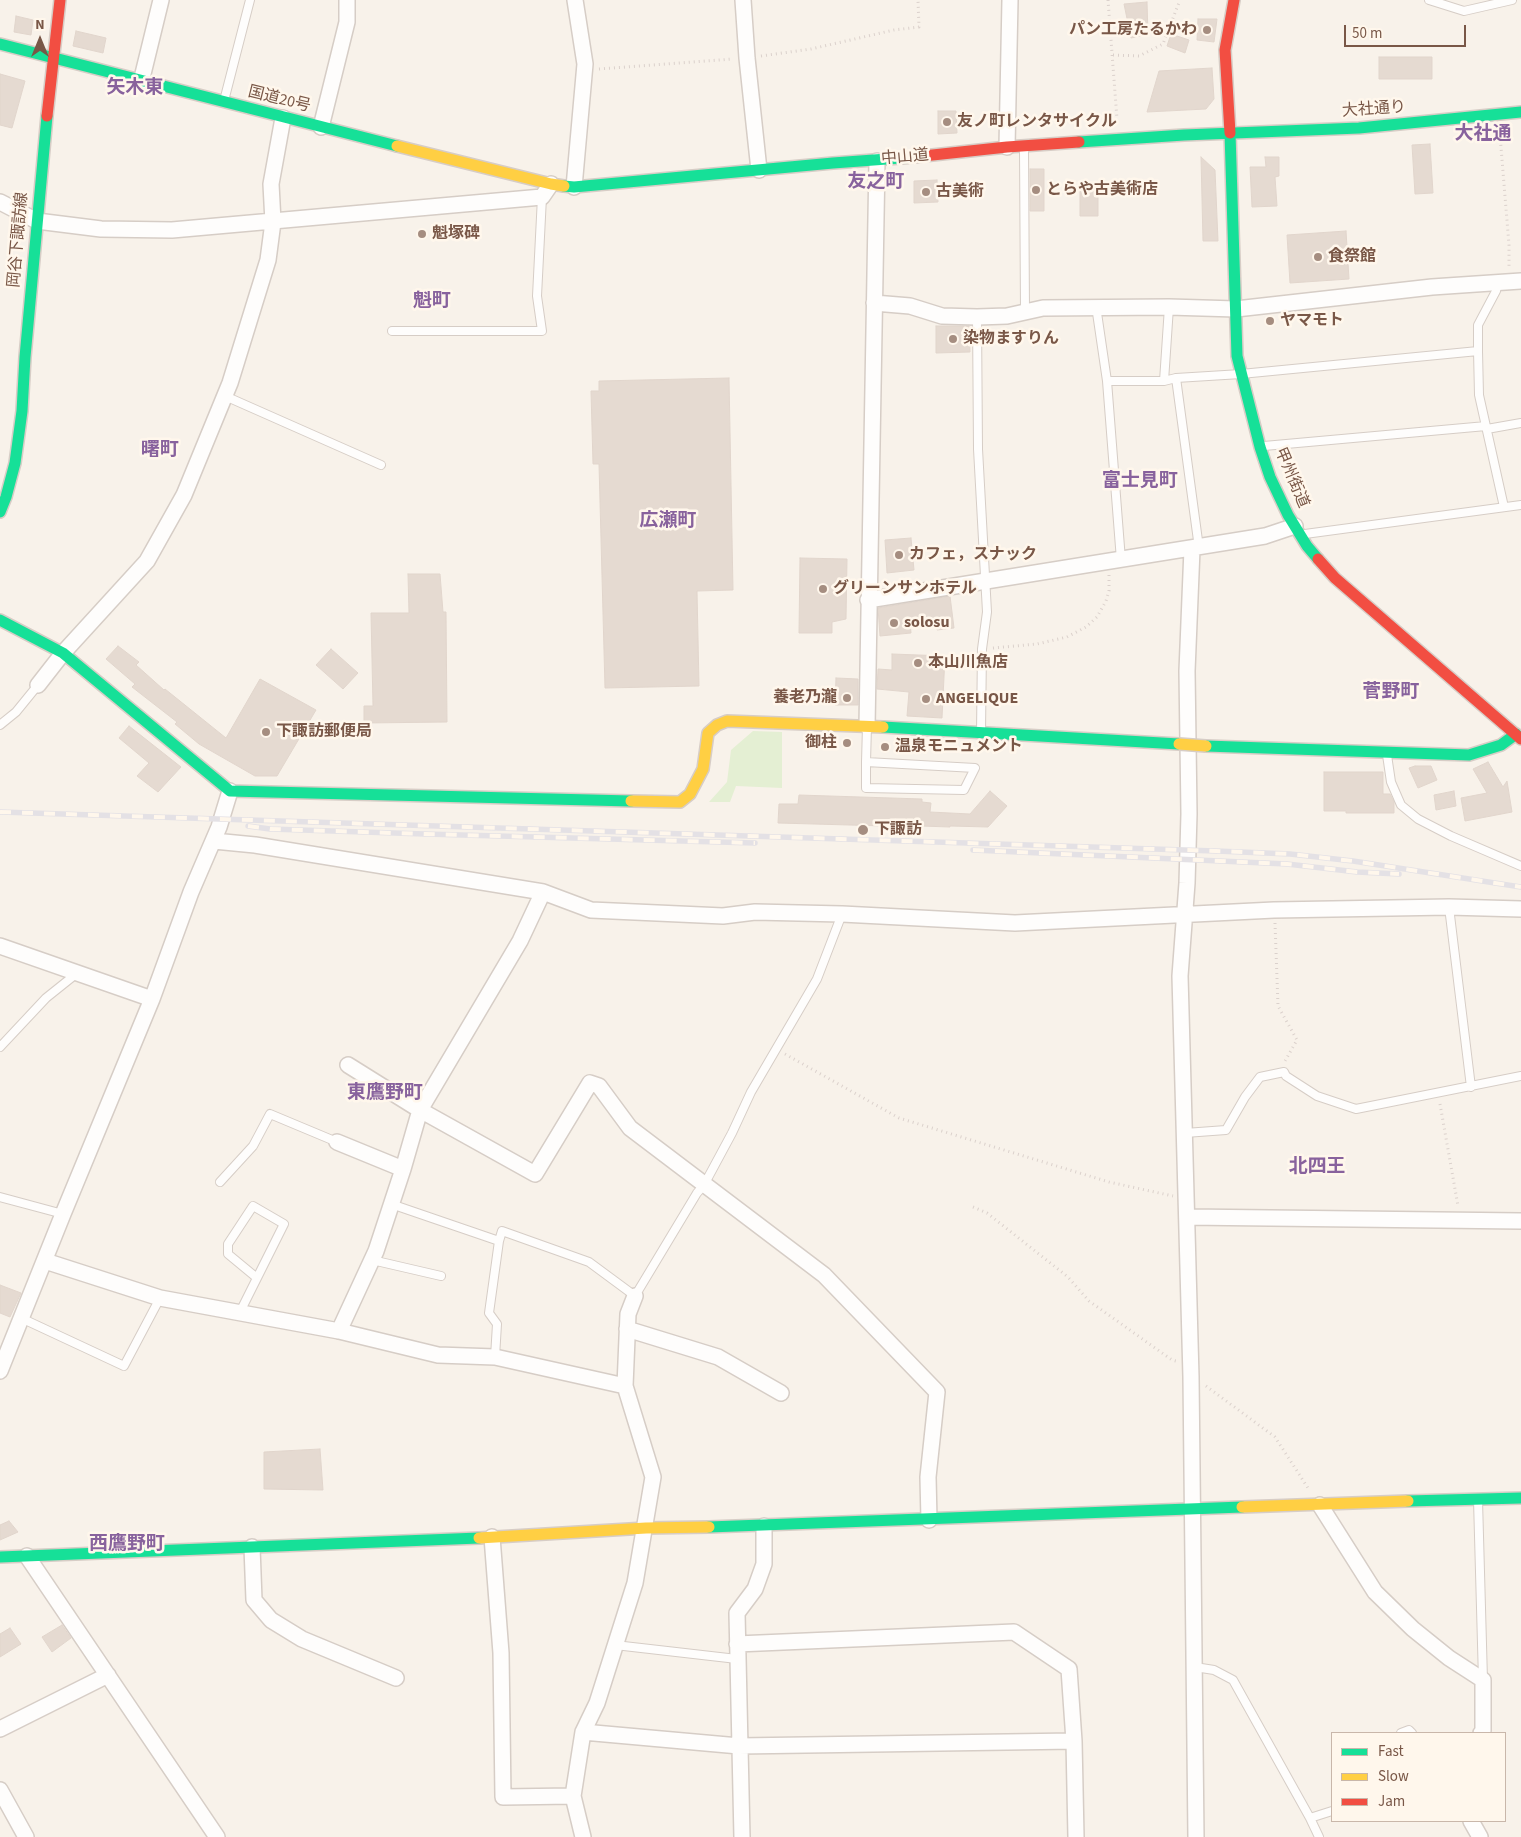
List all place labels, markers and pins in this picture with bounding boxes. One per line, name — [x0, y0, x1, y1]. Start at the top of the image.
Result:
place label: パン工房たるかわ — [1069, 20, 1197, 40]
marker: パン工房たるかわ — [1201, 24, 1213, 36]
place label: 友ノ町レンタサイクル — [957, 112, 1117, 132]
marker: 友ノ町レンタサイクル — [941, 116, 953, 128]
place label: とらや古美術店 — [1046, 180, 1158, 200]
place label: 古美術 — [936, 182, 984, 202]
marker: とらや古美術店 — [1030, 184, 1042, 196]
marker: 古美術 — [920, 186, 932, 198]
place label: 魁塚碑 — [432, 224, 480, 244]
marker: 魁塚碑 — [416, 228, 428, 240]
place label: 食祭館 — [1328, 247, 1376, 267]
marker: 食祭館 — [1312, 251, 1324, 263]
place label: ヤマモト — [1280, 311, 1344, 331]
marker: ヤマモト — [1264, 315, 1276, 327]
place label: 染物ますりん — [963, 329, 1059, 349]
marker: 染物ますりん — [947, 333, 959, 345]
place label: カフェ，スナック — [909, 545, 1037, 565]
marker: カフェ，スナック — [893, 549, 905, 561]
place label: グリーンサンホテル — [833, 579, 977, 599]
marker: グリーンサンホテル — [817, 583, 829, 595]
place label: solosu — [904, 613, 950, 633]
marker: solosu — [888, 617, 900, 629]
place label: 本山川魚店 — [928, 653, 1008, 673]
marker: 本山川魚店 — [912, 657, 924, 669]
place label: 養老乃瀧 — [773, 688, 837, 708]
place label: ANGELIQUE — [936, 689, 1018, 709]
marker: 養老乃瀧 — [841, 692, 853, 704]
marker: ANGELIQUE — [920, 693, 932, 705]
place label: 下諏訪郵便局 — [276, 722, 372, 742]
marker: 下諏訪郵便局 — [260, 726, 272, 738]
place label: 御柱 — [805, 733, 837, 753]
marker: 御柱 — [841, 737, 853, 749]
place label: 温泉モニュメント — [895, 737, 1023, 757]
marker: 温泉モニュメント — [879, 741, 891, 753]
place label: 下諏訪 — [874, 820, 922, 840]
marker: 下諏訪 — [856, 823, 870, 837]

